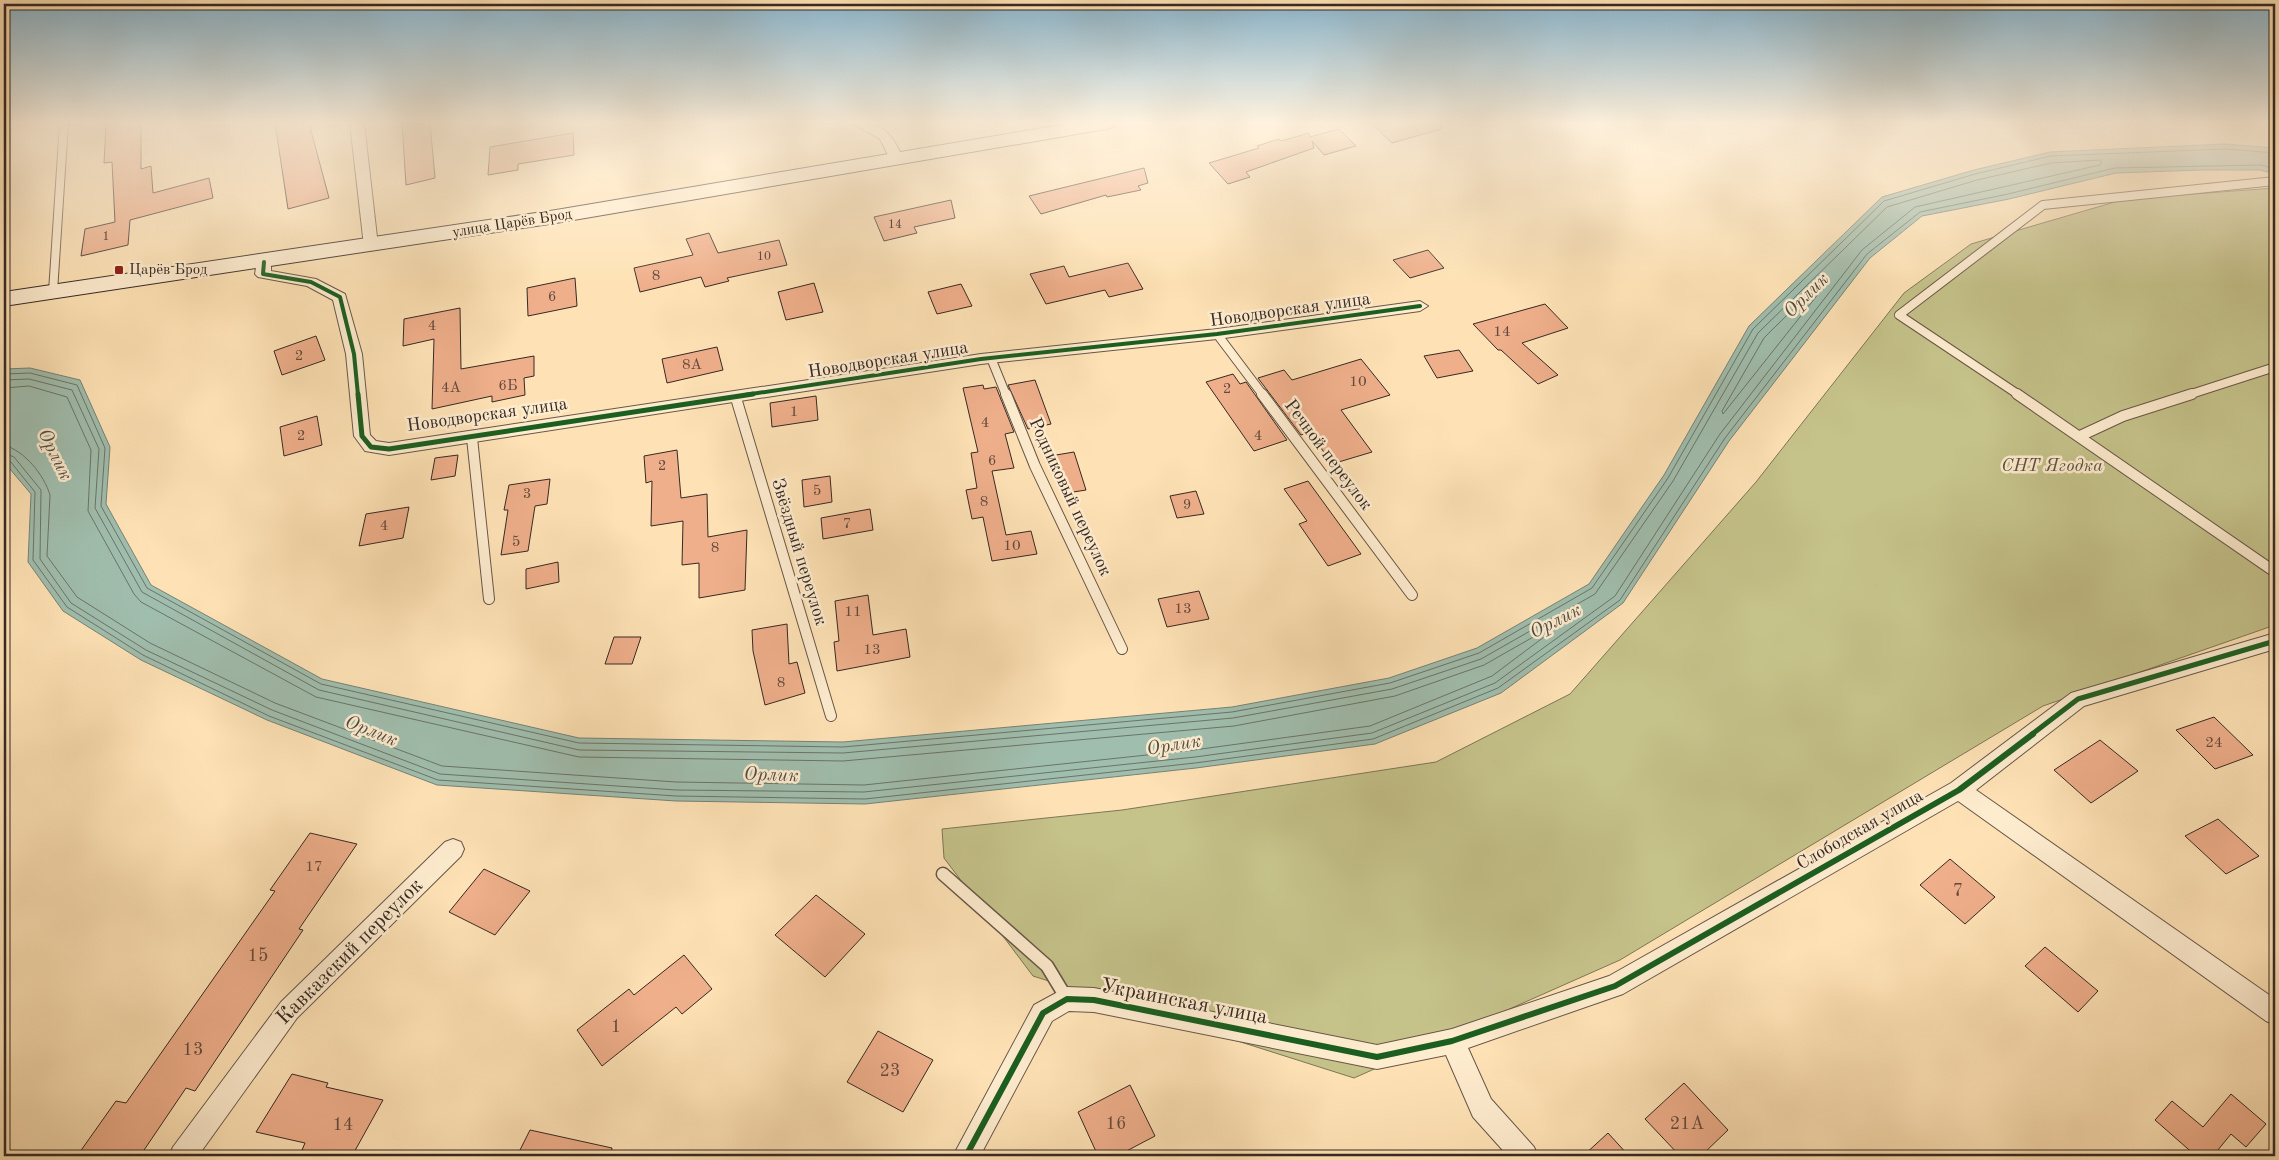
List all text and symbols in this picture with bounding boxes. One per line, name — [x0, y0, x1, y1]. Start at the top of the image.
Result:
street label: улица Царёв Брод — [451, 207, 573, 241]
house number: 14 — [888, 219, 902, 231]
house number: 1 — [103, 231, 109, 243]
house number: 10 — [757, 251, 771, 263]
place label: Царёв Брод — [129, 263, 208, 278]
marker: Царёв Брод — [113, 264, 125, 276]
house number: 8 — [652, 269, 660, 284]
water label: Орлик — [1781, 270, 1833, 322]
house number: 6 — [548, 290, 556, 305]
street label: Новодворская улица — [1208, 290, 1372, 330]
house number: 4 — [428, 319, 436, 334]
house number: 14 — [1493, 325, 1511, 340]
street label: Новодворская улица — [807, 338, 970, 382]
house number: 2 — [295, 349, 303, 364]
house number: 8А — [682, 358, 703, 373]
house number: 10 — [1349, 375, 1367, 390]
house number: 6Б — [498, 379, 518, 394]
house number: 4А — [441, 381, 462, 396]
house number: 2 — [1223, 382, 1231, 397]
street label: Новодворская улица — [405, 395, 569, 435]
street label: Речной переулок — [1281, 396, 1375, 514]
house number: 1 — [790, 405, 798, 420]
street label: Родниковый переулок — [1025, 415, 1115, 579]
house number: 4 — [981, 416, 989, 431]
water label: Орлик — [33, 426, 75, 484]
house number: 2 — [297, 429, 305, 444]
house number: 4 — [1254, 429, 1262, 444]
house number: 6 — [988, 454, 996, 469]
park label: СНТ Ягодка — [2001, 457, 2103, 475]
house number: 2 — [658, 459, 666, 474]
street label: Звёздный переулок — [768, 476, 830, 628]
house number: 5 — [813, 484, 821, 499]
house number: 3 — [523, 487, 531, 502]
house number: 8 — [980, 495, 988, 510]
house number: 9 — [1183, 498, 1191, 513]
house number: 7 — [843, 517, 851, 532]
house number: 4 — [380, 519, 388, 534]
house number: 5 — [512, 535, 520, 550]
house number: 10 — [1003, 539, 1021, 554]
house number: 8 — [711, 541, 719, 556]
water label: Орлик — [1527, 601, 1585, 643]
house number: 13 — [1174, 602, 1192, 617]
house number: 11 — [844, 605, 862, 620]
house number: 13 — [863, 643, 881, 658]
house number: 8 — [777, 676, 785, 691]
water label: Орлик — [342, 713, 400, 751]
water label: Орлик — [1145, 732, 1203, 760]
house number: 24 — [2205, 736, 2223, 751]
water label: Орлик — [743, 766, 799, 786]
street label: Слободская улица — [1794, 787, 1926, 873]
house number: 17 — [305, 860, 323, 875]
street label: Кавказский переулок — [273, 875, 427, 1029]
house number: 7 — [1953, 882, 1963, 900]
house number: 15 — [248, 947, 268, 965]
street label: Украинская улица — [1099, 976, 1269, 1028]
house number: 1 — [611, 1018, 621, 1036]
house number: 13 — [183, 1041, 203, 1059]
house number: 23 — [880, 1062, 900, 1080]
house number: 16 — [1106, 1115, 1126, 1133]
house number: 21А — [1670, 1115, 1705, 1133]
house number: 14 — [333, 1116, 353, 1134]

